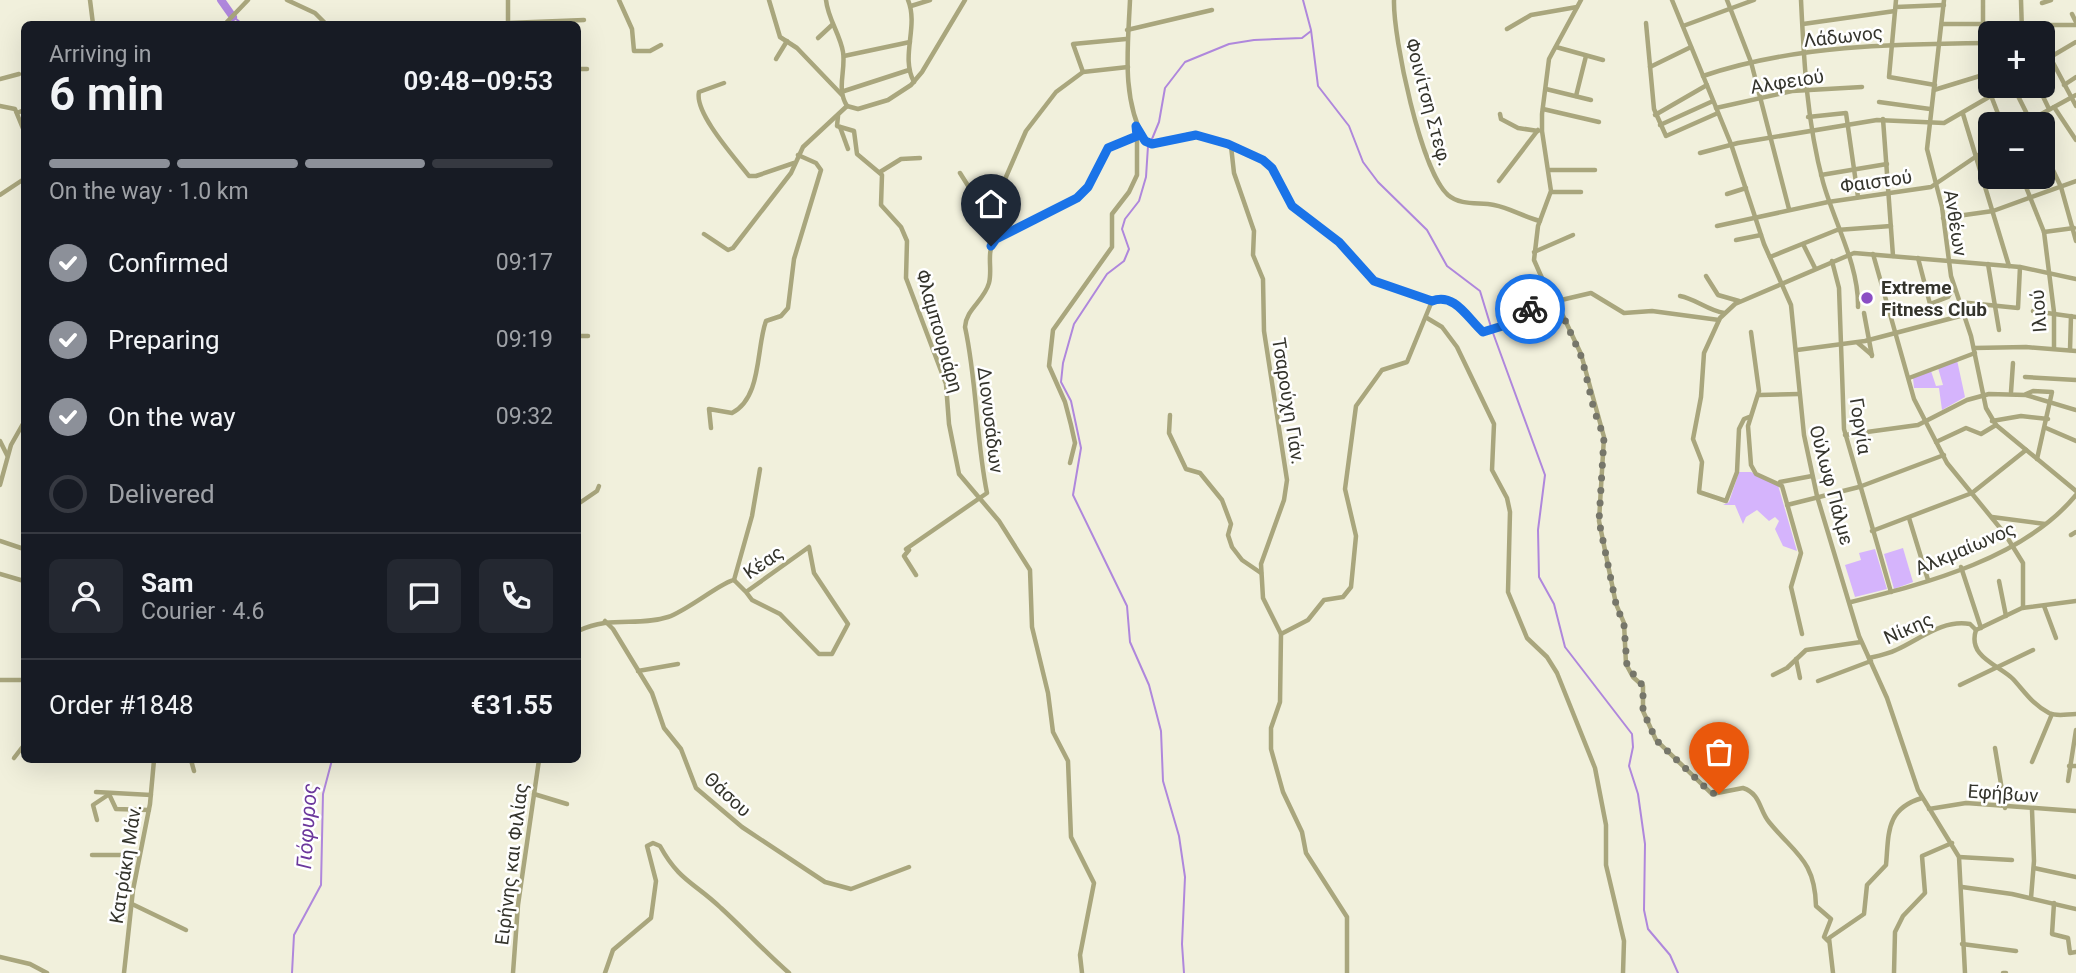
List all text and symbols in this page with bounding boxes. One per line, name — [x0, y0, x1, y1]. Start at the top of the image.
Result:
street label: Λάδωνος — [1802, 21, 1884, 52]
map controls — [1978, 21, 2055, 189]
button: + — [1978, 21, 2055, 98]
street label: Φοινίτση Στεφ. — [1400, 36, 1457, 168]
text: Arriving in — [49, 41, 152, 68]
street label: Αλφειού — [1749, 64, 1825, 99]
text: 09:48–09:53 — [403, 66, 553, 96]
text: 6 min — [49, 67, 164, 121]
button: − — [1978, 112, 2055, 189]
street label: Φαιστού — [1839, 165, 1913, 198]
pin — [961, 174, 1021, 246]
text: On the way · 1.0 km — [49, 178, 249, 205]
icon: home — [972, 185, 1010, 223]
street label: Ανθέων — [1939, 188, 1972, 258]
icon: check — [49, 244, 87, 282]
text: Confirmed — [108, 248, 229, 278]
text: 09:17 — [496, 249, 553, 276]
street label: Φλαμπουριάρη — [911, 267, 968, 395]
courier — [1495, 274, 1565, 344]
place label: Extreme Fitness Club — [1881, 276, 1987, 321]
street label: Ιλιού — [2026, 289, 2051, 333]
icon: bike — [1511, 290, 1549, 328]
marker: Extreme Fitness Club — [1859, 290, 1875, 306]
icon: check — [49, 321, 87, 359]
text: Preparing — [108, 325, 220, 355]
text: 09:19 — [496, 326, 553, 353]
street label: Τσαρούχη Γιάν. — [1267, 336, 1310, 466]
street label: Διονυσάδων — [973, 366, 1008, 474]
street label: Γοργία — [1845, 396, 1876, 456]
icon: check — [49, 398, 87, 436]
text: On the way — [108, 402, 236, 432]
text: 09:32 — [496, 403, 553, 430]
street label: Ούλωφ Πάλμε — [1804, 422, 1859, 548]
text: Delivered — [108, 479, 215, 509]
street label: Αλκμαίωνος — [1911, 517, 2019, 580]
street label: Κέας — [739, 541, 788, 584]
button: person — [49, 559, 123, 633]
button: chat — [387, 559, 461, 633]
button: phone — [479, 559, 553, 633]
text: Sam — [141, 568, 193, 598]
text: Courier · 4.6 — [141, 598, 264, 625]
street label: Νίκης — [1880, 608, 1936, 649]
text: Order #1848 — [49, 690, 194, 720]
text: €31.55 — [471, 690, 553, 720]
pin — [1689, 722, 1749, 794]
icon: bag — [1700, 733, 1738, 771]
street label: Θάσου — [699, 767, 756, 822]
street label: Εφήβων — [1967, 780, 2039, 807]
water label: Γιόφυρος — [292, 782, 322, 870]
street label: Ειρήνης και Φιλίας — [490, 782, 533, 946]
street label: Κατράκη Μάν. — [105, 803, 146, 925]

